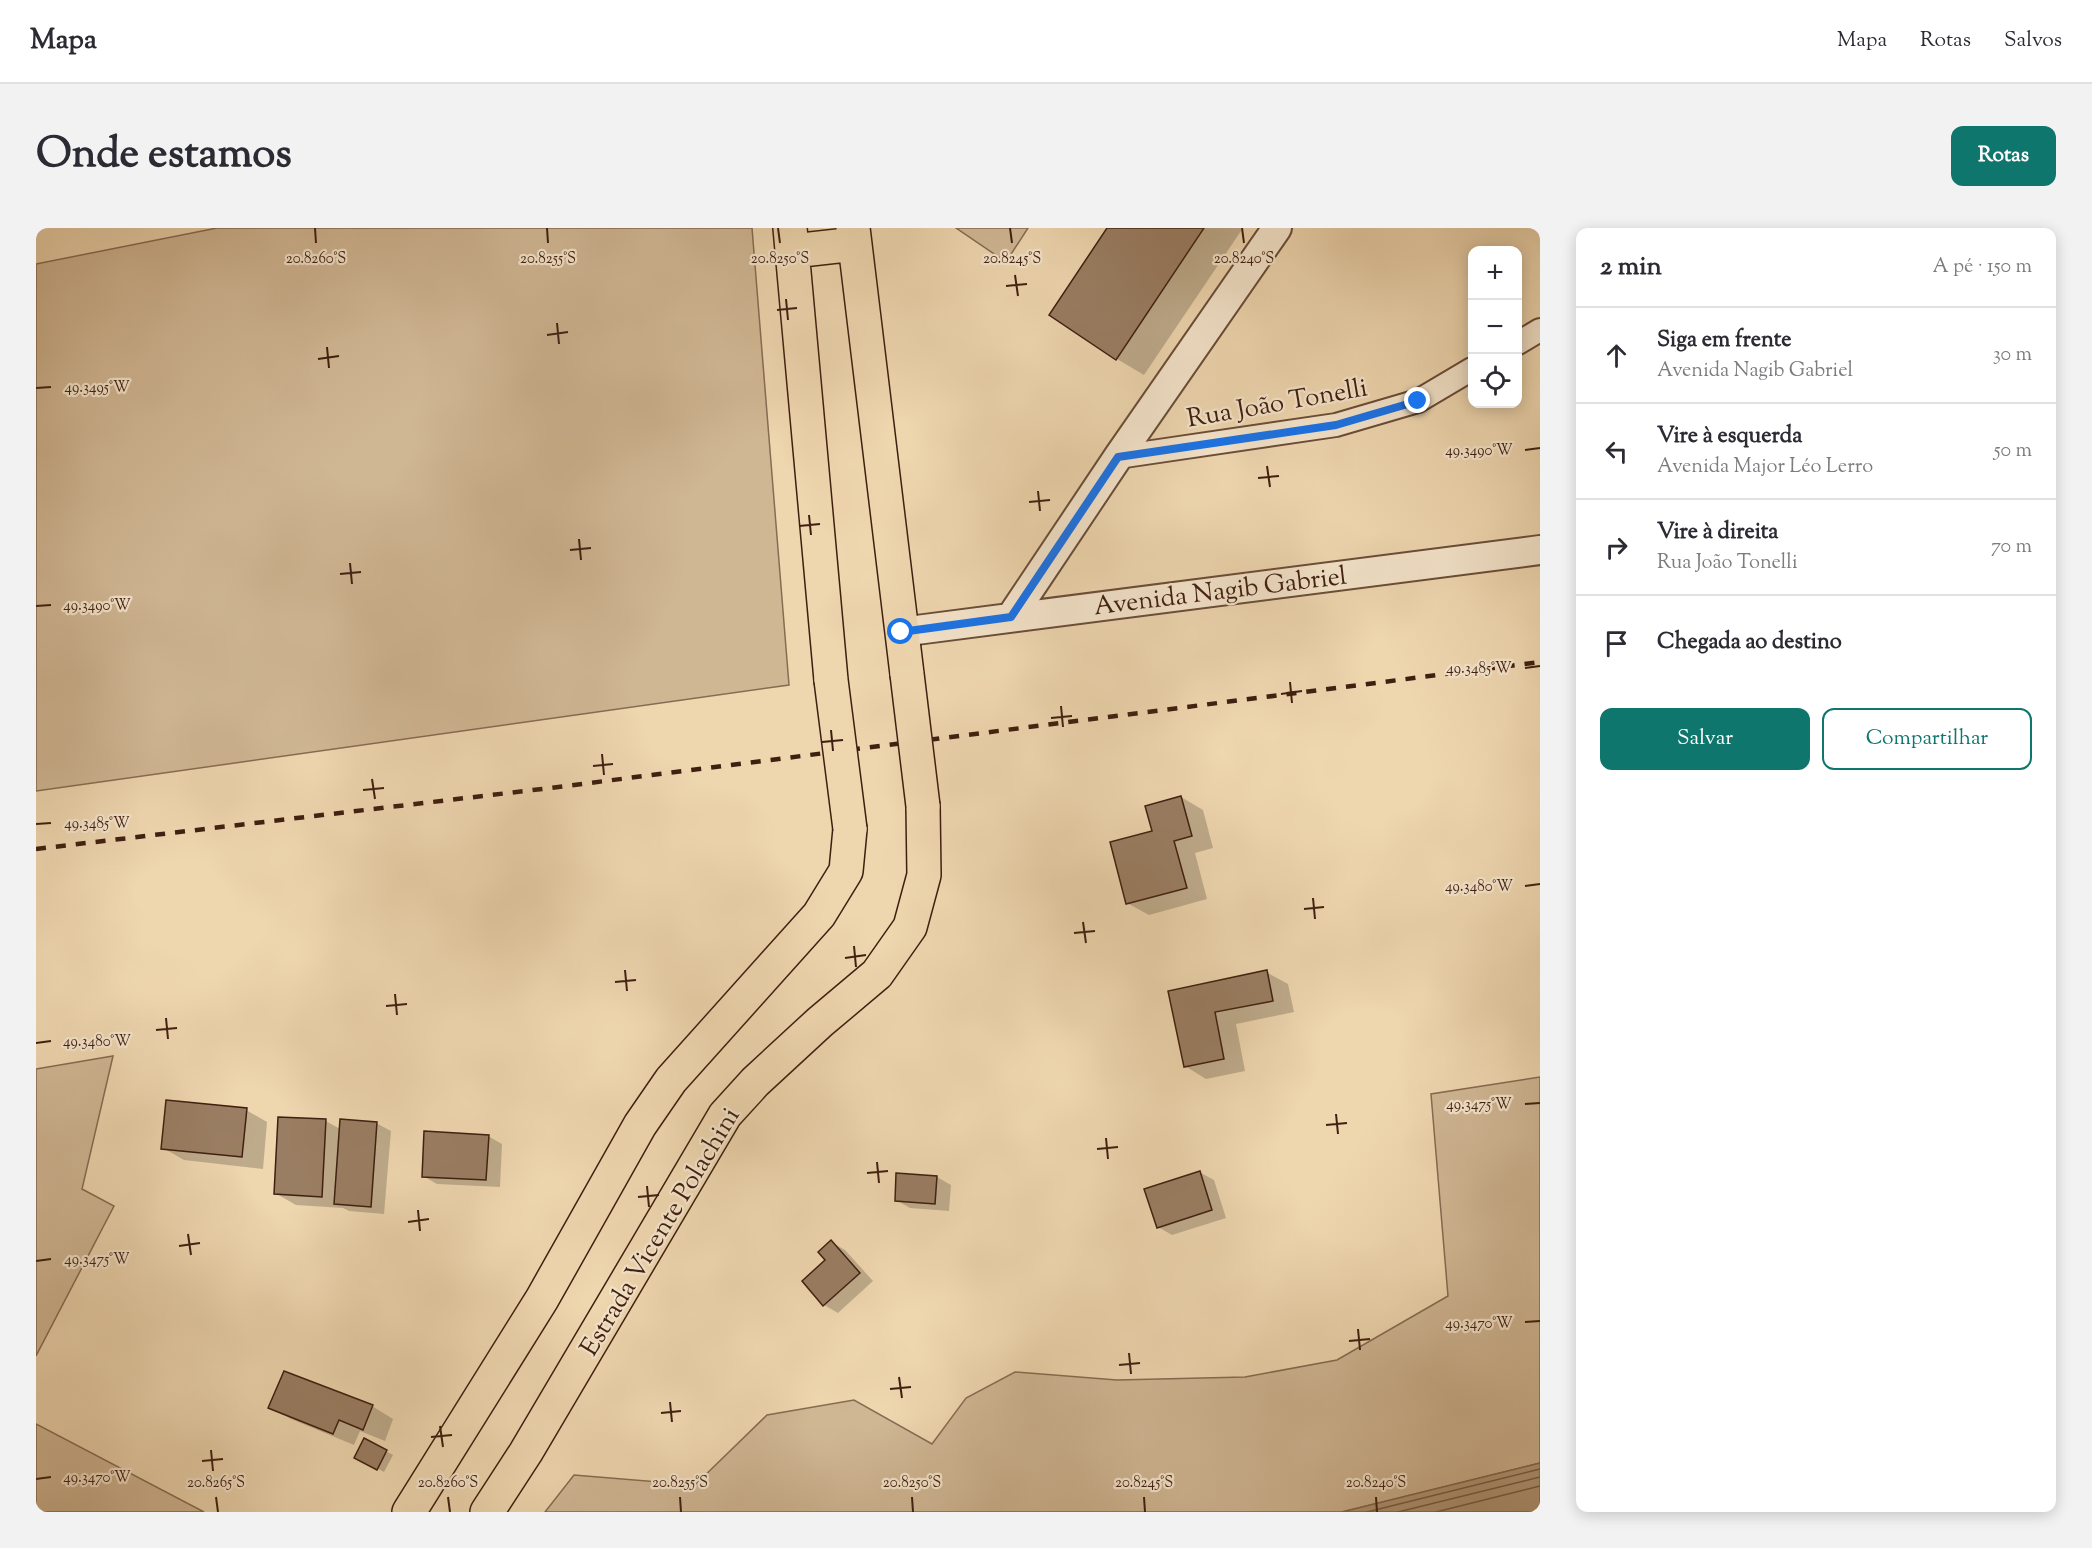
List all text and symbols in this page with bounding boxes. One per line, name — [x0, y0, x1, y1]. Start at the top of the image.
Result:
text: Mapa — [30, 21, 97, 61]
text: Mapa — [1837, 26, 1887, 56]
text: Rotas — [1920, 26, 1971, 56]
text: Salvos — [2004, 26, 2062, 56]
text: Onde estamos — [36, 126, 292, 186]
button: Rotas — [1951, 126, 2056, 186]
map controls — [1468, 246, 1522, 408]
button: + — [1468, 246, 1522, 300]
text: 20.8260°S — [286, 249, 346, 270]
text: 20.8255°S — [520, 249, 576, 270]
text: 20.8250°S — [751, 249, 809, 270]
text: 20.8245°S — [983, 249, 1041, 270]
text: 20.8240°S — [1214, 249, 1274, 270]
text: 2 min — [1600, 249, 1662, 286]
text: A pé · 150 m — [1933, 253, 2032, 282]
button: − — [1468, 300, 1522, 354]
text: Siga em frente — [1657, 325, 1792, 357]
icon: ahead — [1600, 339, 1633, 372]
text: 30 m — [1993, 341, 2032, 370]
button: locate — [1468, 354, 1522, 408]
text: Avenida Nagib Gabriel — [1657, 357, 1853, 386]
street label: Rua João Tonelli — [1184, 370, 1371, 439]
text: 49.3495°W — [64, 378, 130, 399]
route end — [1404, 387, 1430, 413]
text: Vire à esquerda — [1657, 421, 1802, 453]
icon: left — [1600, 435, 1633, 468]
text: 50 m — [1994, 437, 2032, 466]
text: 49.3490°W — [1445, 441, 1513, 462]
text: Avenida Major Léo Lerro — [1657, 453, 1873, 482]
text: Vire à direita — [1657, 517, 1779, 549]
icon: right — [1600, 531, 1633, 564]
text: 70 m — [1991, 533, 2032, 562]
text: Rua João Tonelli — [1657, 549, 1798, 578]
street label: Avenida Nagib Gabriel — [1092, 559, 1349, 626]
text: 49.3490°W — [63, 596, 131, 617]
route start — [887, 618, 913, 644]
icon: arrive — [1600, 627, 1633, 660]
text: Chegada ao destino — [1657, 627, 1842, 659]
text: 49.3485°W — [1446, 659, 1512, 680]
button: Salvar — [1600, 708, 1810, 770]
button: Compartilhar — [1822, 708, 2032, 770]
text: 49.3485°W — [64, 814, 130, 835]
text: 49.3480°W — [1445, 877, 1513, 898]
text: 49.3480°W — [63, 1032, 131, 1053]
text: 49.3475°W — [1446, 1095, 1512, 1116]
street label: Estrada Vicente Polachini — [572, 1101, 750, 1364]
text: 49.3475°W — [64, 1250, 130, 1271]
text: 49.3470°W — [1445, 1314, 1513, 1335]
text: 49.3470°W — [63, 1468, 131, 1489]
text: 20.8265°S — [187, 1473, 245, 1494]
text: 20.8260°S — [418, 1473, 478, 1494]
text: 20.8255°S — [652, 1473, 708, 1494]
text: 20.8250°S — [883, 1473, 941, 1494]
text: 20.8245°S — [1115, 1473, 1173, 1494]
text: 20.8240°S — [1346, 1473, 1406, 1494]

